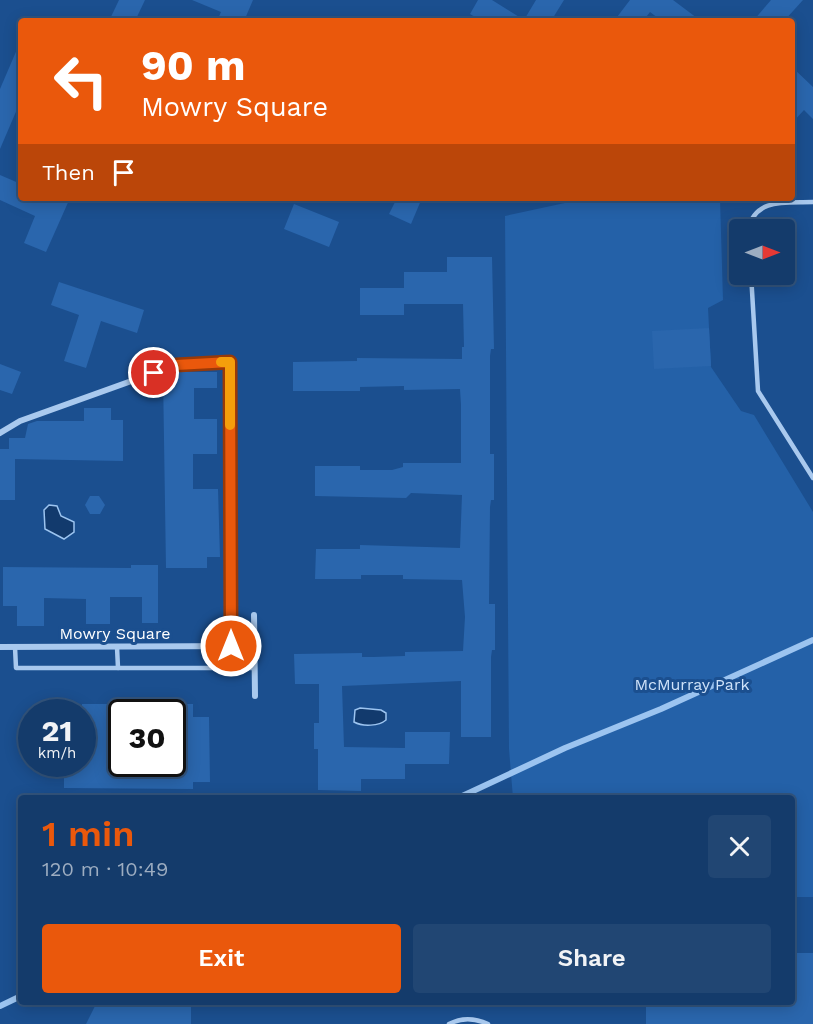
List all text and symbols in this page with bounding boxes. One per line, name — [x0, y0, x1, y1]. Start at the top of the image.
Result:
text: 90 m — [141, 41, 245, 90]
icon: left — [42, 42, 120, 120]
text: Mowry Square — [141, 91, 328, 123]
icon: arrive — [107, 156, 140, 189]
text: Then — [42, 160, 95, 185]
north arrow — [729, 219, 795, 285]
map controls — [729, 219, 795, 285]
pin — [128, 347, 179, 398]
icon: arrive — [137, 356, 170, 389]
position arrow — [199, 614, 263, 678]
street label: Mowry Square — [60, 624, 170, 643]
park label: McMurray Park — [634, 675, 750, 694]
speed limit sign: 30 — [108, 699, 186, 777]
text: 21 — [42, 713, 72, 748]
text: km/h — [38, 744, 76, 762]
text: 1 min — [42, 813, 134, 855]
button: close — [708, 815, 771, 878]
text: 120 m · 10:49 — [42, 857, 168, 881]
button: Exit — [42, 924, 401, 993]
button: Share — [413, 924, 771, 993]

